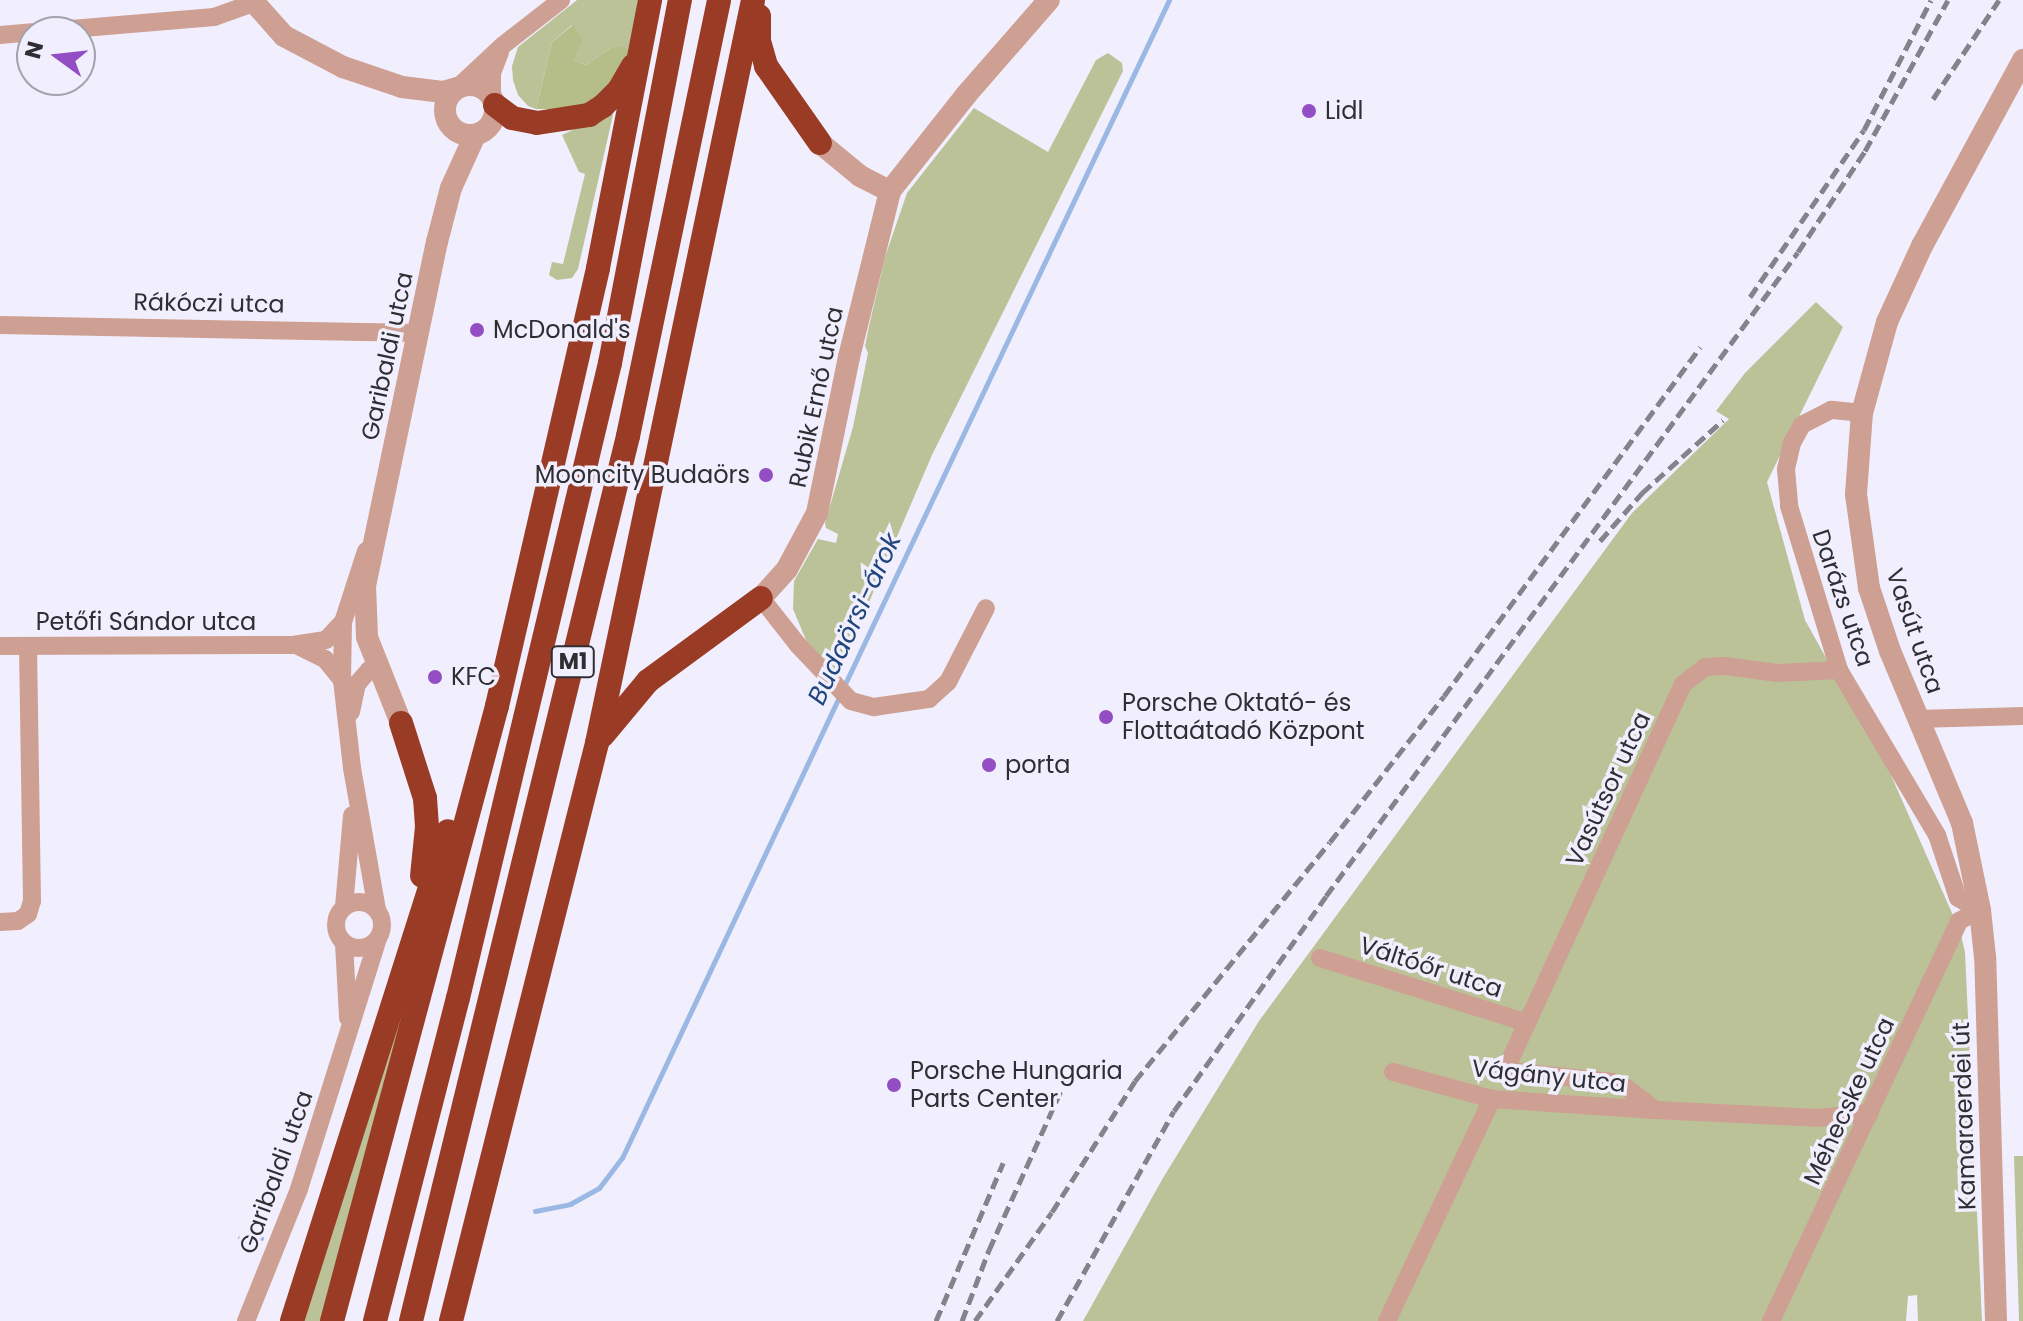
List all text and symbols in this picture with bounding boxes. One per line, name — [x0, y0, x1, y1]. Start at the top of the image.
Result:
north arrow — [16, 16, 96, 96]
text: N — [17, 38, 51, 62]
place label: Lidl — [1325, 97, 1363, 125]
marker: Lidl — [1300, 102, 1318, 120]
street label: Garibaldi utca — [355, 269, 419, 443]
street label: Rákóczi utca — [133, 287, 285, 319]
street label: Rubik Ernő utca — [783, 304, 849, 490]
place label: McDonald's — [493, 316, 631, 344]
marker: McDonald's — [468, 321, 486, 339]
place label: Mooncity Budaörs — [535, 461, 750, 489]
marker: Mooncity Budaörs — [757, 466, 775, 484]
street label: Darázs utca — [1806, 526, 1880, 670]
water label: Budaörsi-árok — [802, 528, 908, 710]
street label: Vasút utca — [1880, 565, 1950, 697]
street label: Petőfi Sándor utca — [36, 608, 256, 636]
road number: M1 — [549, 644, 597, 680]
place label: KFC — [451, 663, 496, 691]
marker: KFC — [426, 668, 444, 686]
place label: Porsche Oktató- és Flottaátadó Központ — [1122, 689, 1365, 745]
street label: Vasútsor utca — [1560, 707, 1656, 871]
marker: Porsche Oktató- és Flottaátadó Központ — [1097, 708, 1115, 726]
place label: porta — [1005, 751, 1070, 779]
marker: porta — [980, 756, 998, 774]
street label: Váltóőr utca — [1356, 930, 1506, 1004]
street label: Méhecske utca — [1798, 1013, 1900, 1189]
street label: Kamaraerdei út — [1946, 1022, 1982, 1210]
street label: Vágány utca — [1470, 1054, 1628, 1098]
place label: Porsche Hungaria Parts Center — [910, 1057, 1123, 1113]
marker: Porsche Hungaria Parts Center — [885, 1076, 903, 1094]
street label: Garibaldi utca — [233, 1086, 319, 1258]

